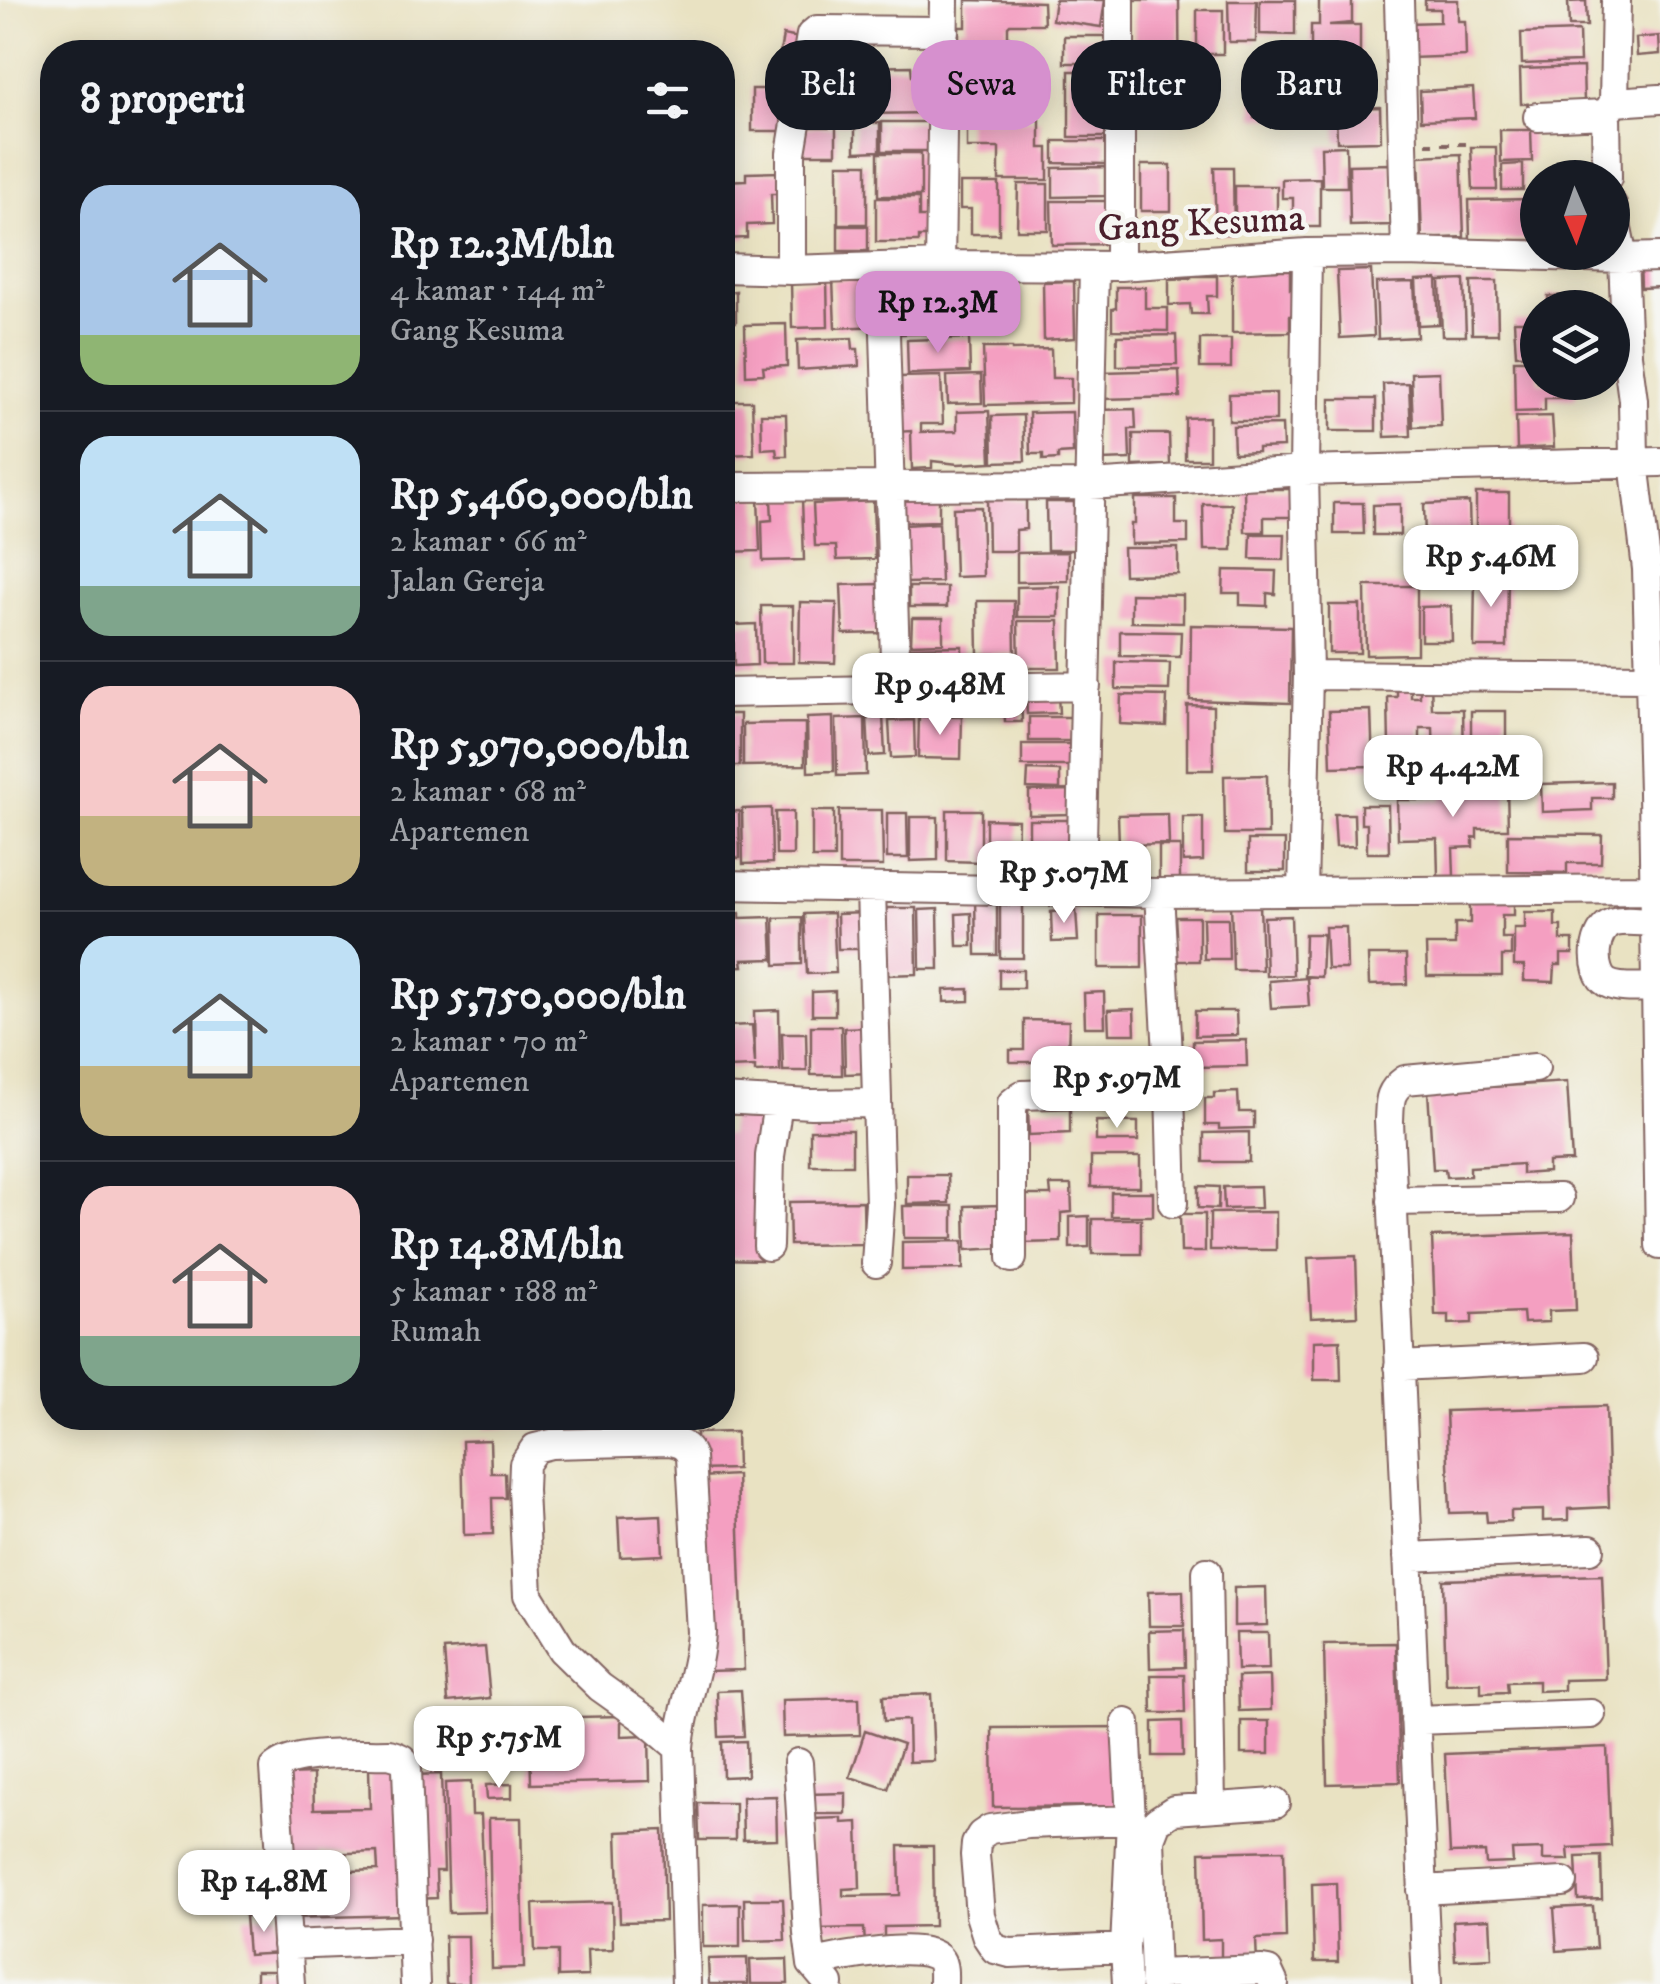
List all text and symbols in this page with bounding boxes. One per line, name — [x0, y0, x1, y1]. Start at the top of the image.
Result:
chip: Beli — [765, 40, 891, 130]
chip: Sewa — [911, 40, 1051, 130]
chip: Filter — [1071, 40, 1221, 130]
chip: Baru — [1241, 40, 1378, 130]
icon: filters — [640, 73, 695, 128]
text: 8 properti — [80, 74, 245, 126]
north arrow — [1520, 160, 1630, 270]
map controls — [1520, 160, 1630, 400]
street label: Gang Kesuma — [1096, 195, 1306, 253]
text: Rp 12.3M/bln — [390, 219, 614, 271]
icon: home — [160, 225, 280, 345]
text: 4 kamar · 144 m² — [390, 271, 605, 311]
pin: Rp 12.3M — [835, 271, 1041, 356]
text: Rp 12.3M — [878, 283, 998, 323]
button: layers — [1520, 290, 1630, 400]
text: Gang Kesuma — [390, 311, 564, 351]
text: Rp 5,460,000/bln — [390, 470, 693, 522]
icon: home — [160, 476, 280, 596]
text: 2 kamar · 66 m² — [390, 522, 587, 562]
pin: Rp 5.46M — [1388, 525, 1594, 610]
text: Rp 5.46M — [1425, 537, 1557, 577]
text: Jalan Gereja — [390, 562, 545, 602]
pin: Rp 9.48M — [837, 653, 1043, 738]
text: Rp 9.48M — [874, 665, 1006, 705]
text: Rp 5,970,000/bln — [390, 720, 689, 772]
icon: home — [160, 726, 280, 846]
pin: Rp 4.42M — [1350, 735, 1556, 820]
text: Rp 4.42M — [1386, 747, 1520, 787]
text: 2 kamar · 68 m² — [390, 772, 586, 812]
text: Apartemen — [390, 812, 529, 852]
pin: Rp 5.07M — [961, 841, 1167, 926]
text: Rp 5.07M — [999, 853, 1129, 893]
text: Rp 5,750,000/bln — [390, 970, 686, 1022]
icon: home — [160, 976, 280, 1096]
text: 2 kamar · 70 m² — [390, 1022, 587, 1062]
pin: Rp 5.97M — [1014, 1046, 1220, 1131]
text: Rp 5.97M — [1053, 1058, 1181, 1098]
text: Apartemen — [390, 1062, 529, 1102]
text: Rp 14.8M/bln — [390, 1220, 623, 1272]
icon: home — [160, 1226, 280, 1346]
text: 5 kamar · 188 m² — [390, 1272, 597, 1312]
text: Rumah — [390, 1312, 481, 1352]
pin: Rp 5.75M — [396, 1706, 602, 1791]
text: Rp 5.75M — [436, 1718, 562, 1758]
pin: Rp 14.8M — [161, 1850, 367, 1935]
text: Rp 14.8M — [200, 1862, 328, 1902]

